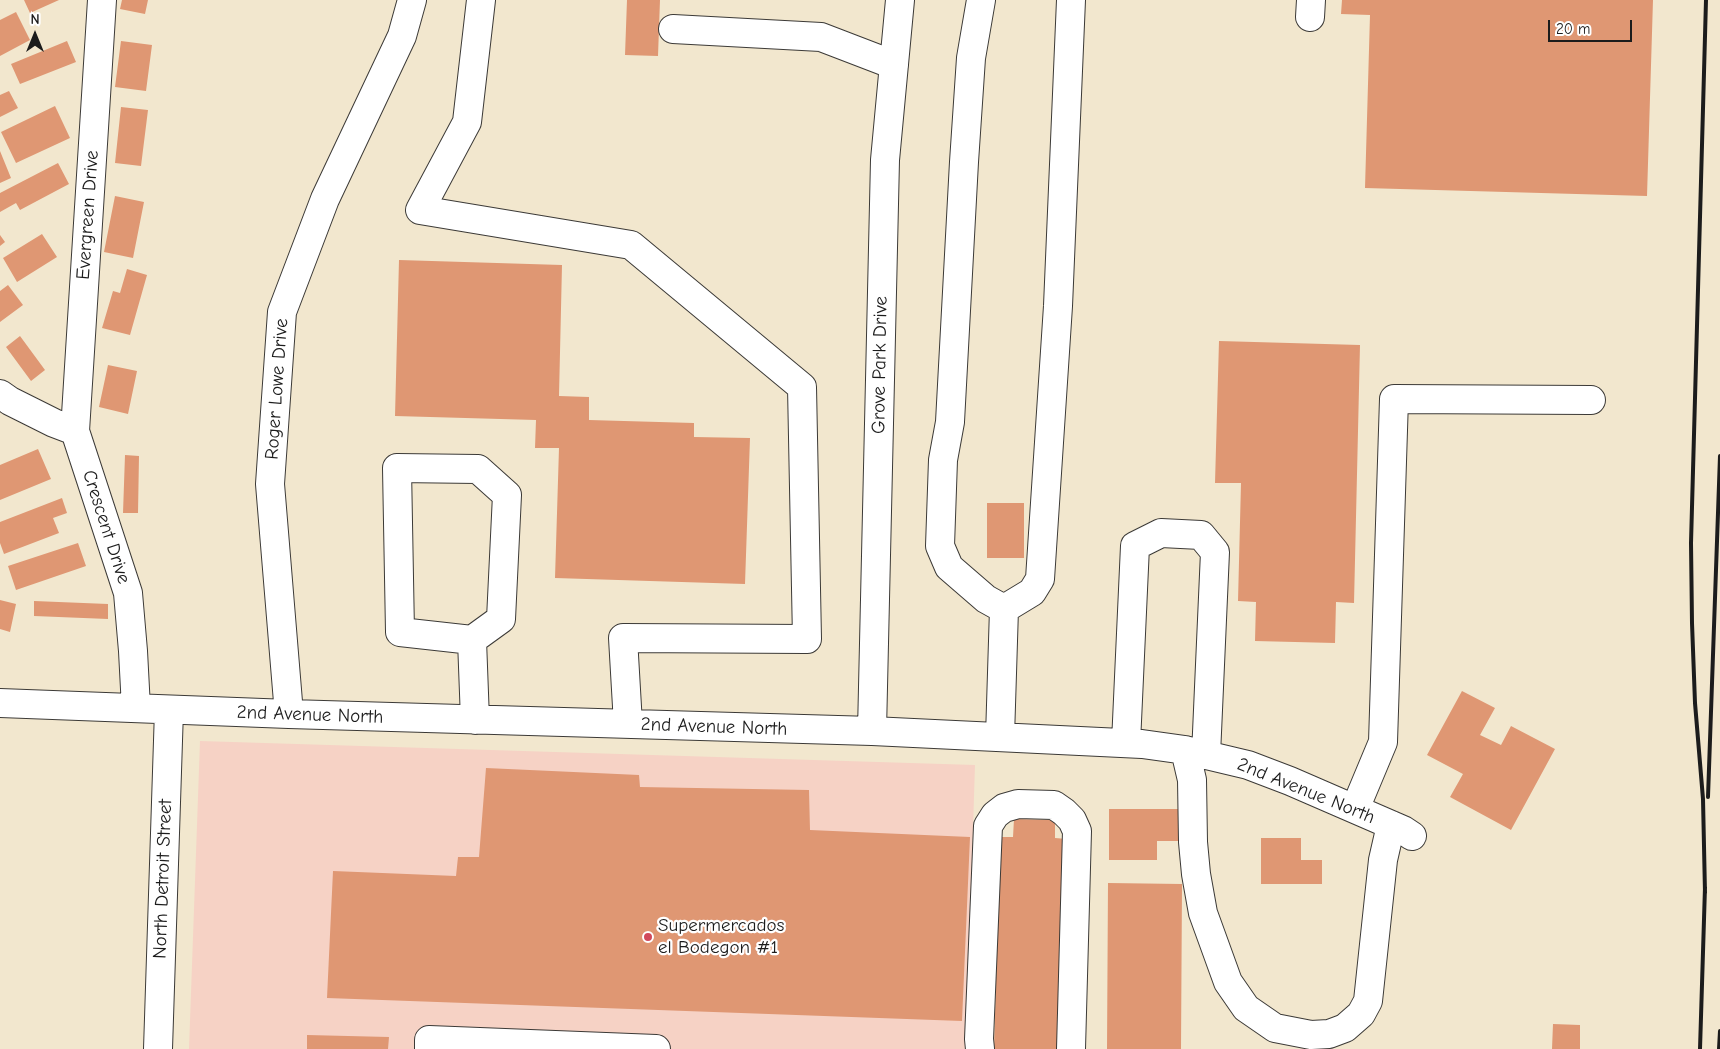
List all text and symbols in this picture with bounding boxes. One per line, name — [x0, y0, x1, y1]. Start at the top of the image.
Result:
north arrow — [10, 10, 60, 60]
scale bar — [1550, 10, 1634, 42]
text: N — [30, 11, 40, 28]
text: 20 m — [1556, 20, 1590, 38]
street label: Evergreen Drive — [72, 150, 104, 280]
street label: Grove Park Drive — [867, 296, 893, 434]
street label: Roger Lowe Drive — [261, 318, 293, 460]
street label: Crescent Drive — [77, 467, 135, 587]
street label: 2nd Avenue North — [236, 701, 384, 729]
street label: 2nd Avenue North — [640, 713, 788, 741]
street label: 2nd Avenue North — [1234, 753, 1378, 829]
street label: North Detroit Street — [149, 799, 177, 959]
place label: Supermercados el Bodegon #1 — [658, 915, 784, 959]
marker: Supermercados el Bodegon #1 — [642, 931, 654, 943]

